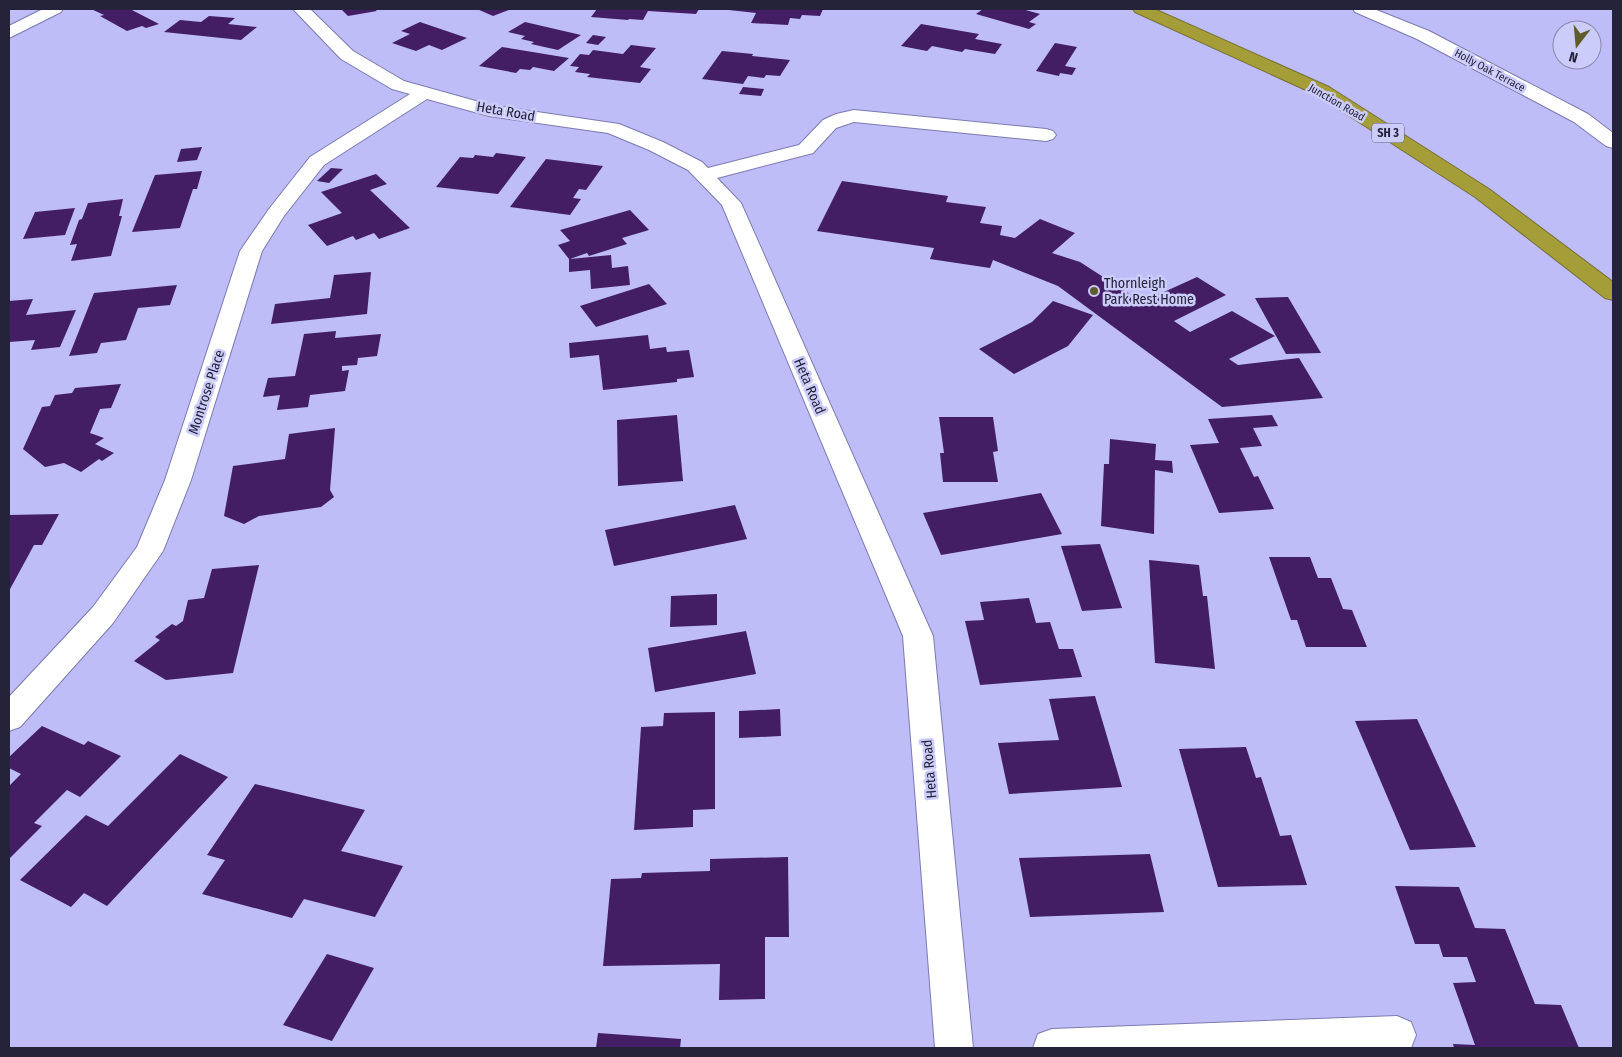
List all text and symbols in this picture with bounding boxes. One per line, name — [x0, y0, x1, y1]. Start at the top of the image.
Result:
north arrow — [1552, 20, 1602, 70]
street label: Holly Oak Terrace — [1452, 46, 1527, 95]
text: N — [1567, 48, 1580, 66]
street label: Junction Road — [1306, 81, 1367, 124]
street label: Heta Road — [475, 98, 536, 125]
road number: SH 3 — [1372, 124, 1404, 142]
place label: Thornleigh Park Rest Home — [1104, 275, 1194, 308]
marker: Thornleigh Park Rest Home — [1088, 285, 1100, 297]
street label: Montrose Place — [185, 348, 228, 436]
street label: Heta Road — [790, 356, 829, 417]
street label: Heta Road — [918, 739, 941, 799]

